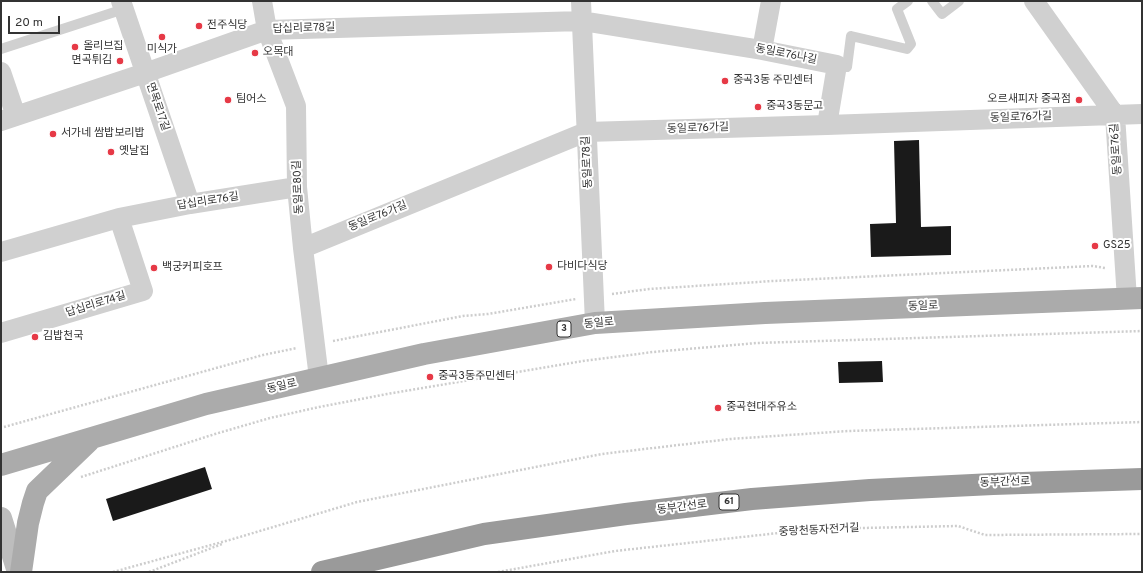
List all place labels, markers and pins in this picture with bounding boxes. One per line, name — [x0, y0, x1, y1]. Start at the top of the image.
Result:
place label: 전주식당 — [207, 19, 247, 33]
marker: 전주식당 — [194, 21, 204, 31]
marker: 미식가 — [157, 32, 167, 42]
place label: 올리브집 — [83, 40, 123, 54]
marker: 올리브집 — [70, 42, 80, 52]
place label: 미식가 — [147, 43, 177, 57]
place label: 오목대 — [263, 46, 293, 60]
marker: 오목대 — [250, 48, 260, 58]
place label: 면곡튀김 — [72, 54, 112, 68]
marker: 면곡튀김 — [115, 56, 125, 66]
place label: 중곡3동 주민센터 — [733, 74, 813, 88]
marker: 중곡3동 주민센터 — [720, 76, 730, 86]
place label: 팀어스 — [236, 93, 266, 107]
place label: 오르새피자 중곡점 — [987, 93, 1071, 107]
marker: 팀어스 — [223, 95, 233, 105]
marker: 오르새피자 중곡점 — [1074, 95, 1084, 105]
place label: 중곡3동문고 — [766, 100, 823, 114]
marker: 중곡3동문고 — [753, 102, 763, 112]
place label: 서가네 쌈밥보리밥 — [61, 127, 145, 141]
marker: 서가네 쌈밥보리밥 — [48, 129, 58, 139]
place label: 옛날집 — [119, 145, 149, 159]
marker: 옛날집 — [106, 147, 116, 157]
place label: GS25 — [1103, 239, 1131, 253]
marker: GS25 — [1090, 241, 1100, 251]
place label: 다비다식당 — [557, 260, 608, 274]
place label: 백궁커피호프 — [162, 261, 223, 275]
marker: 다비다식당 — [544, 262, 554, 272]
marker: 백궁커피호프 — [149, 263, 159, 273]
place label: 김밥천국 — [43, 330, 83, 344]
marker: 김밥천국 — [30, 332, 40, 342]
place label: 중곡3동주민센터 — [438, 370, 515, 384]
marker: 중곡3동주민센터 — [425, 372, 435, 382]
place label: 중곡현대주유소 — [726, 401, 797, 415]
marker: 중곡현대주유소 — [713, 403, 723, 413]

